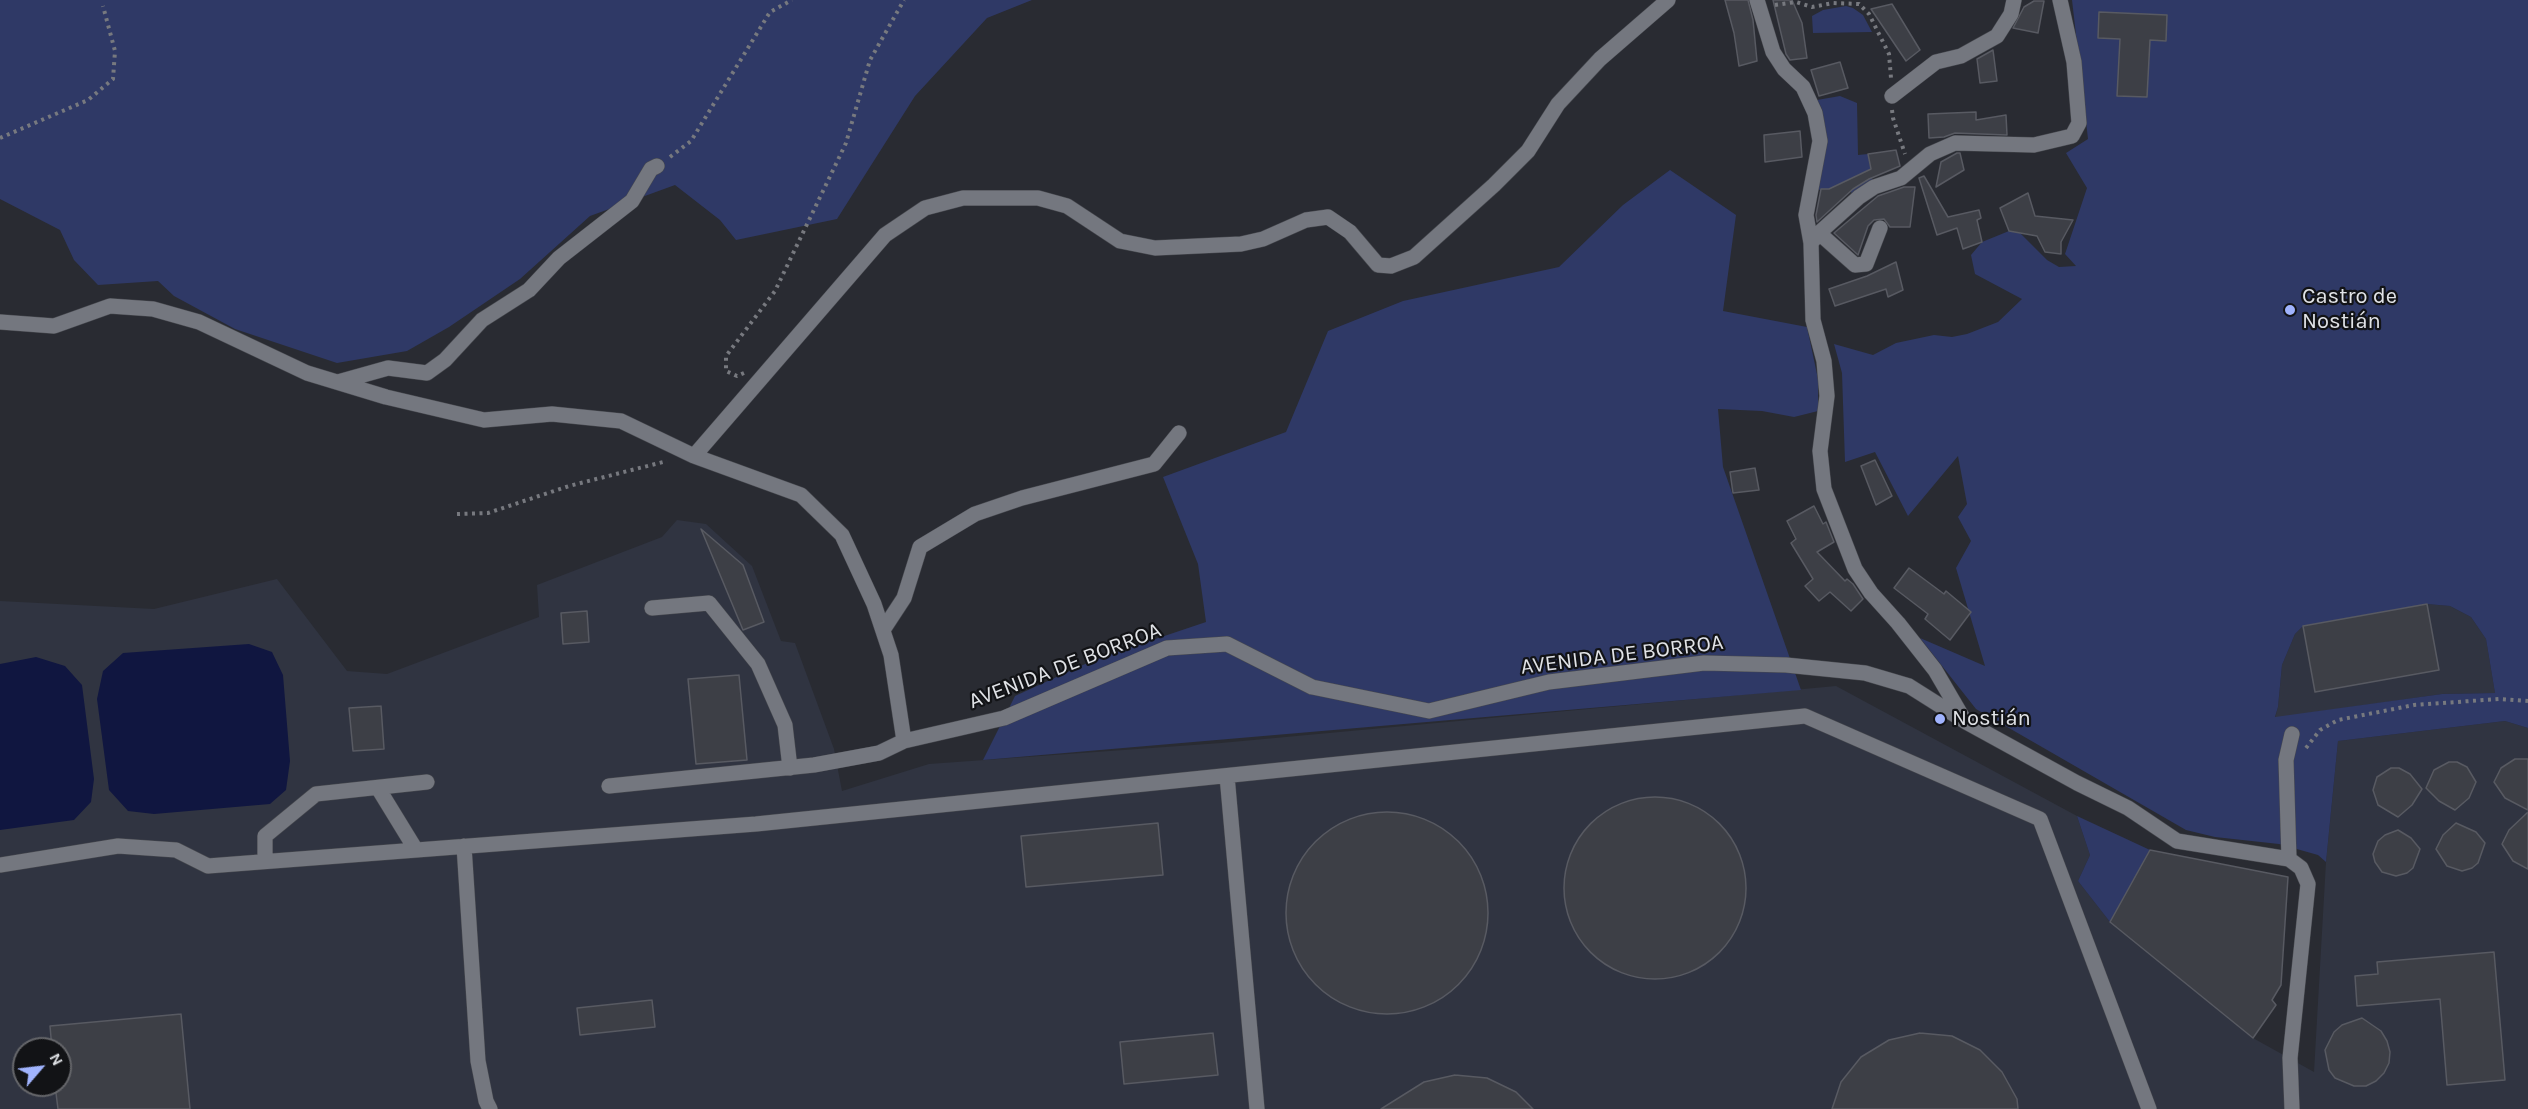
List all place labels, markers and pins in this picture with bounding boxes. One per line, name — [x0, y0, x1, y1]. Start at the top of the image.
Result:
place label: Castro de Nostián — [2302, 284, 2397, 336]
marker: Castro de Nostián — [2283, 303, 2297, 317]
place label: Nostián — [1952, 706, 2031, 732]
marker: Nostián — [1933, 712, 1947, 726]

